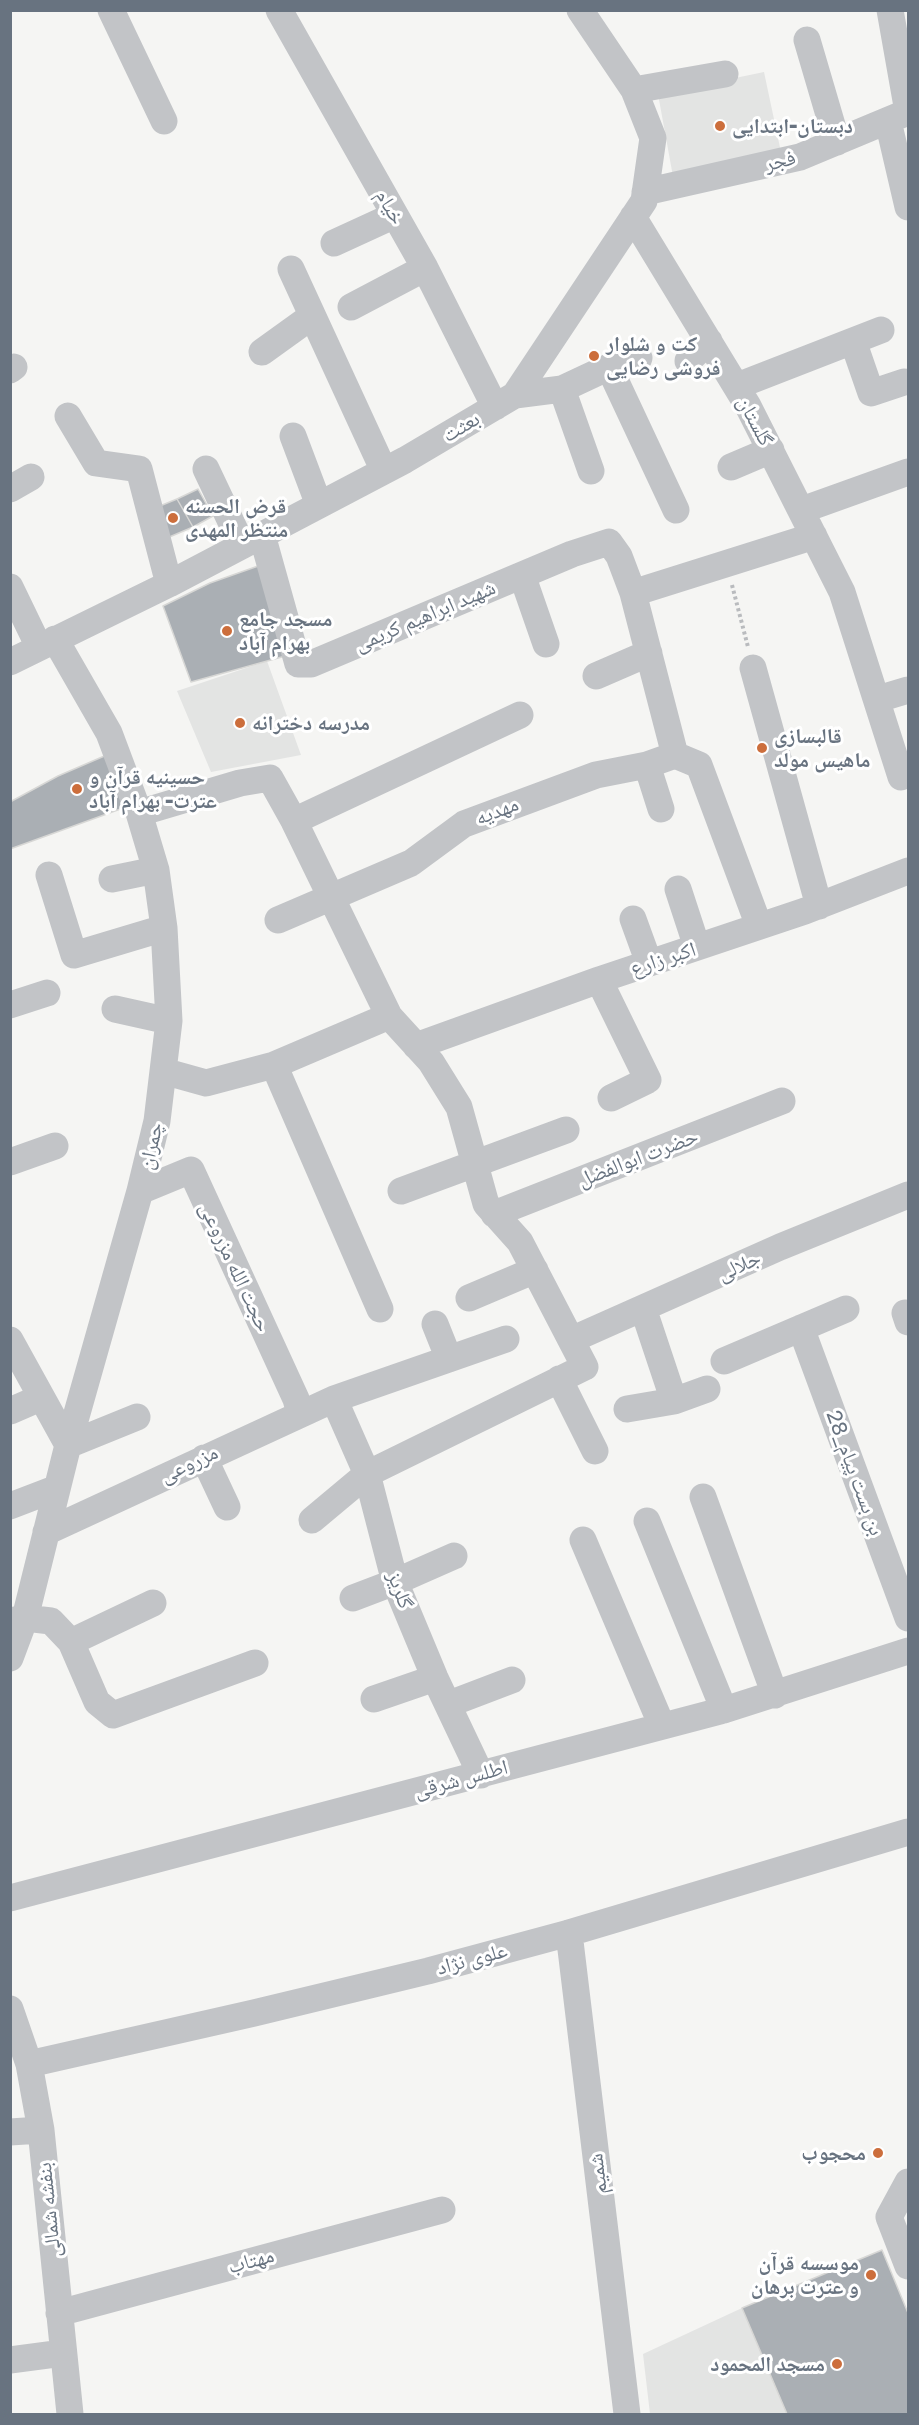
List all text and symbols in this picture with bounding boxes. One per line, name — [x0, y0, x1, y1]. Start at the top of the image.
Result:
place label: دبستان-ابتدایی — [732, 113, 853, 139]
marker: دبستان-ابتدایی — [713, 119, 727, 133]
street label: فجر — [762, 145, 798, 177]
street label: خیام — [370, 185, 410, 229]
place label: کت و شلوار فروشی رضایی — [606, 331, 720, 381]
marker: کت و شلوار فروشی رضایی — [587, 349, 601, 363]
street label: گلستان — [731, 392, 779, 450]
street label: بعثت — [438, 406, 484, 448]
place label: قرض الحسنه منتظر المهدی — [185, 493, 288, 543]
marker: قرض الحسنه منتظر المهدی — [166, 511, 180, 525]
street label: شهید ابراهیم کریمی — [351, 575, 499, 657]
place label: مسجد جامع بهرام آباد — [239, 606, 332, 656]
marker: مسجد جامع بهرام آباد — [220, 624, 234, 638]
place label: مدرسه دخترانه — [252, 710, 370, 736]
marker: مدرسه دخترانه — [233, 716, 247, 730]
place label: قالبسازی ماهیس مولد — [774, 723, 870, 773]
marker: قالبسازی ماهیس مولد — [755, 741, 769, 755]
place label: حسینیه قرآن و عترت- بهرام آباد — [89, 764, 217, 814]
marker: حسینیه قرآن و عترت- بهرام آباد — [70, 782, 84, 796]
street label: مهدیه — [472, 791, 522, 831]
street label: اکبر زارع — [627, 937, 699, 981]
street label: چمران — [133, 1120, 169, 1172]
street label: حضرت ابوالفضل — [574, 1124, 702, 1192]
street label: حجت الله مزروعی — [194, 1198, 276, 1336]
street label: جلالی — [713, 1245, 765, 1287]
street label: بن بست پیام_28 — [821, 1407, 889, 1539]
street label: مزروعی — [156, 1440, 222, 1488]
street label: گلریز — [382, 1568, 418, 1612]
street label: اطلس شرقی — [411, 1754, 511, 1804]
street label: علوی نژاد — [434, 1938, 510, 1980]
place label: محجوب — [801, 2140, 866, 2166]
marker: محجوب — [871, 2146, 885, 2160]
street label: شمیم — [583, 2152, 613, 2196]
street label: بنفشه شمالی — [31, 2161, 67, 2259]
street label: مهتاب — [225, 2243, 277, 2279]
place label: موسسه قرآن و عترت برهان — [751, 2250, 859, 2300]
marker: موسسه قرآن و عترت برهان — [864, 2268, 878, 2282]
place label: مسجد المحمود — [710, 2351, 825, 2377]
marker: مسجد المحمود — [830, 2357, 844, 2371]

